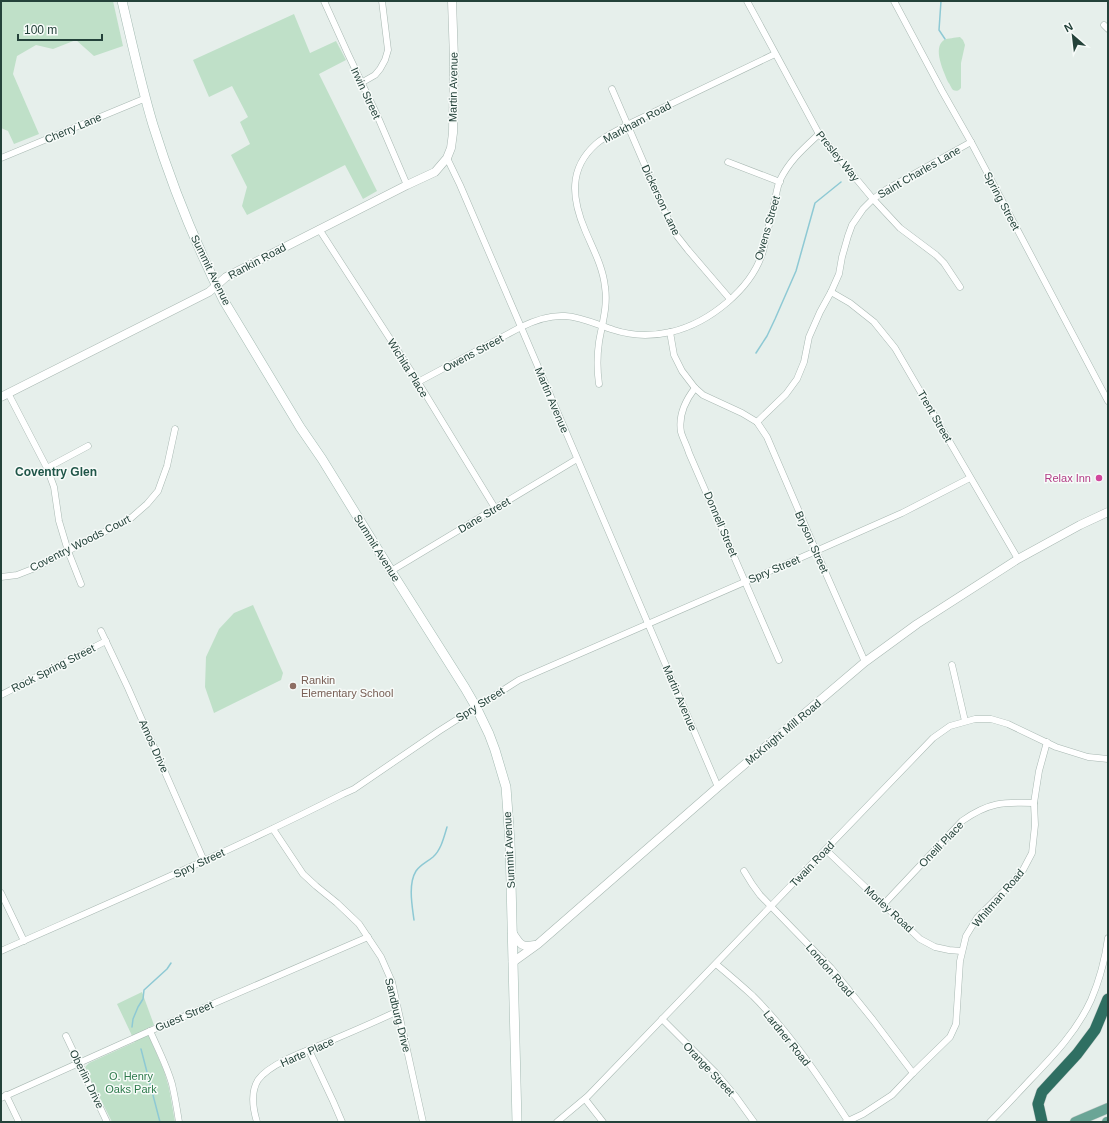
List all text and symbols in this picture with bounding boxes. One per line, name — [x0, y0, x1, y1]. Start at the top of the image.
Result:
scale bar — [18, 16, 102, 42]
north arrow — [1053, 16, 1093, 56]
text: N — [1062, 20, 1075, 34]
text: 100 m — [24, 23, 57, 37]
street label: Martin Avenue — [446, 52, 460, 122]
street label: Irwin Street — [349, 65, 383, 121]
street label: Markham Road — [601, 99, 673, 145]
street label: Cherry Lane — [43, 111, 103, 145]
street label: Presley Way — [814, 128, 862, 184]
street label: Saint Charles Lane — [875, 143, 963, 201]
street label: Dickerson Lane — [639, 163, 683, 237]
street label: Spring Street — [982, 170, 1022, 232]
street label: Owens Street — [752, 194, 782, 262]
street label: Summit Avenue — [189, 233, 233, 307]
street label: Rankin Road — [226, 241, 288, 281]
street label: Owens Street — [441, 332, 505, 374]
street label: Wichita Place — [385, 337, 431, 399]
street label: Martin Avenue — [533, 365, 571, 435]
street label: Trent Street — [915, 388, 955, 444]
district label: Coventry Glen — [15, 465, 97, 479]
place label: Relax Inn — [1045, 472, 1091, 484]
marker: Relax Inn — [1094, 473, 1104, 483]
street label: Donnell Street — [702, 490, 740, 558]
street label: Dane Street — [456, 495, 512, 535]
street label: Bryson Street — [793, 509, 831, 575]
street label: Coventry Woods Court — [28, 512, 132, 574]
street label: Summit Avenue — [352, 512, 402, 584]
street label: Spry Street — [746, 553, 802, 585]
street label: Rock Spring Street — [9, 642, 97, 694]
street label: Martin Avenue — [661, 663, 699, 733]
place label: Rankin Elementary School — [301, 674, 393, 699]
marker: Rankin Elementary School — [288, 681, 298, 691]
street label: Spry Street — [453, 684, 507, 724]
street label: McKnight Mill Road — [743, 697, 823, 767]
street label: Amos Drive — [137, 718, 171, 774]
street label: Summit Avenue — [501, 811, 517, 889]
street label: Oneill Place — [916, 819, 966, 869]
street label: Twain Road — [788, 839, 836, 889]
street label: Spry Street — [172, 846, 226, 880]
street label: Whitman Road — [970, 867, 1026, 929]
street label: Morley Road — [862, 883, 916, 935]
street label: London Road — [804, 941, 856, 999]
street label: Sandburg Drive — [383, 976, 413, 1054]
street label: Guest Street — [153, 998, 215, 1034]
street label: Lardner Road — [761, 1008, 813, 1068]
street label: Harte Place — [278, 1035, 336, 1069]
street label: Orange Street — [681, 1040, 737, 1098]
street label: Oberlin Drive — [68, 1048, 106, 1110]
park label: O. Henry Oaks Park — [105, 1070, 157, 1095]

